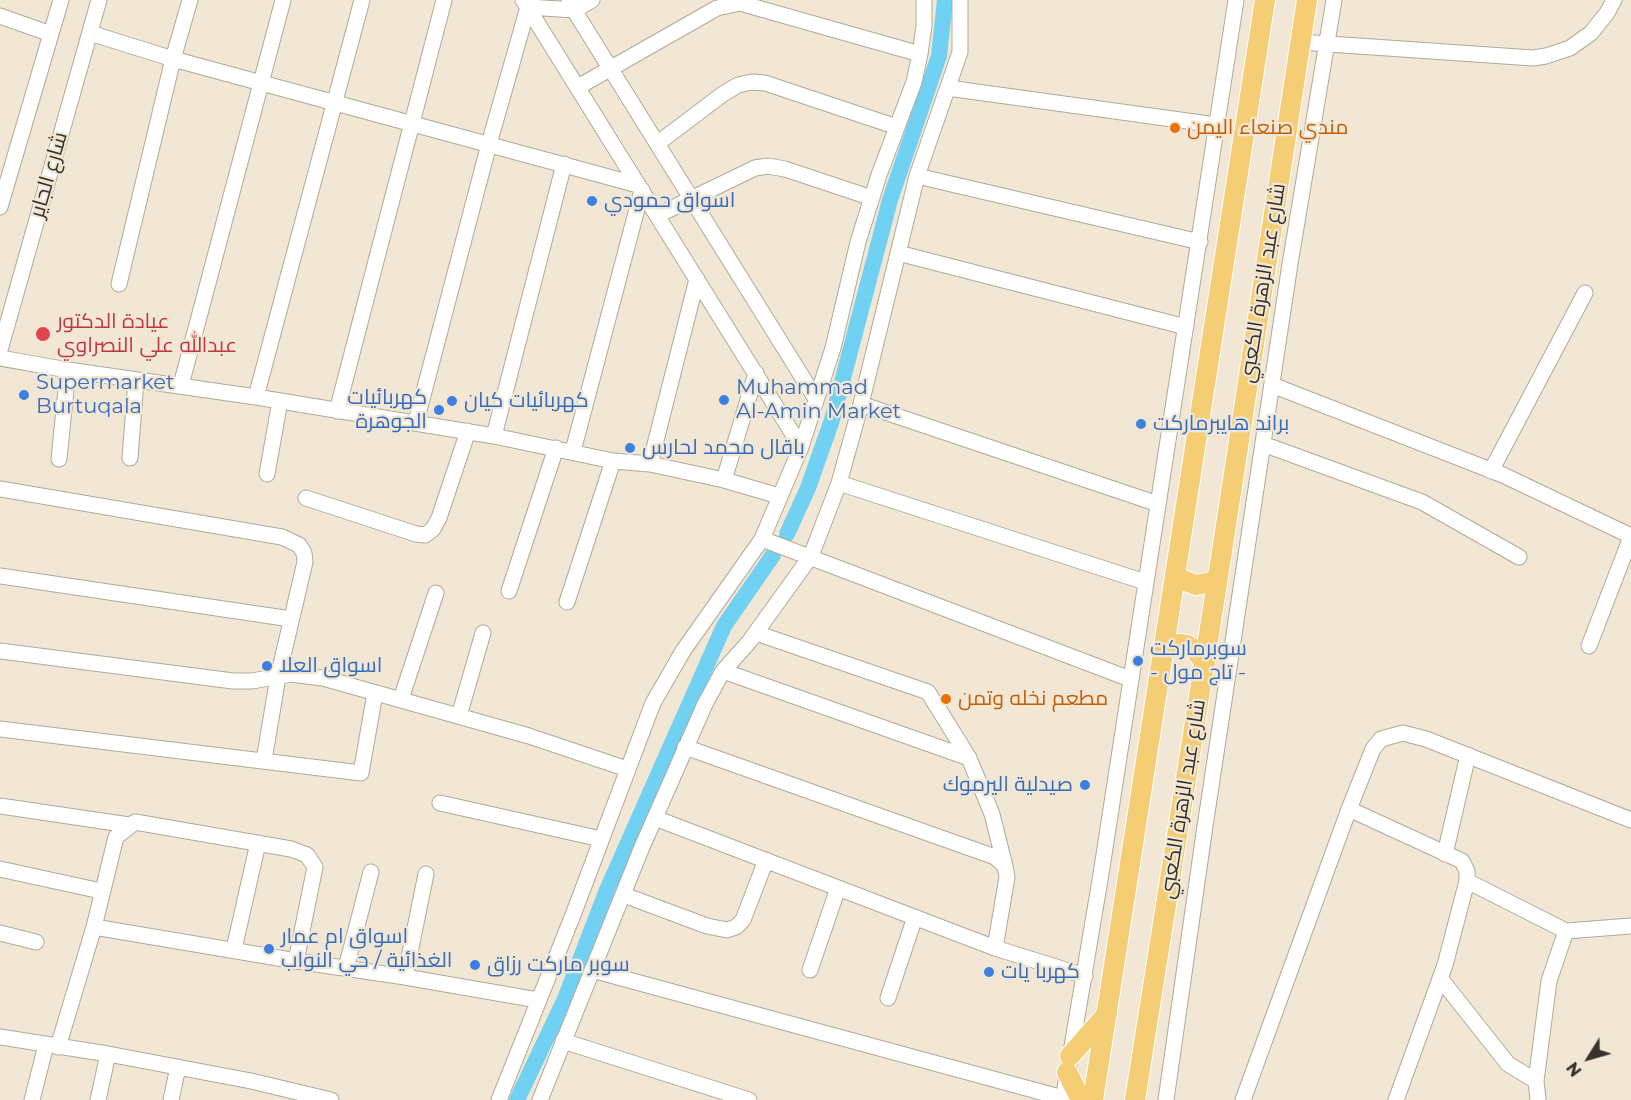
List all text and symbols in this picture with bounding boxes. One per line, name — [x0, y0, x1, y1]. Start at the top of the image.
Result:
place label: مندي صنعاء اليمن — [1187, 115, 1349, 141]
marker: مندي صنعاء اليمن — [1168, 121, 1182, 135]
street label: شارع الجاير — [25, 129, 73, 221]
street label: شارع عبد الزهرة الكعبي — [1235, 181, 1291, 385]
place label: اسواق حمودي — [604, 188, 735, 214]
marker: اسواق حمودي — [585, 194, 599, 208]
place label: عيادة الدكتور عبدالله علي النصراوي — [57, 309, 237, 359]
marker: عيادة الدكتور عبدالله علي النصراوي — [34, 325, 52, 343]
place label: Supermarket Burtuqala — [36, 370, 174, 420]
place label: Muhammad Al-Amin Market — [736, 375, 901, 425]
place label: كهربائيات الجوهرة — [347, 385, 427, 435]
marker: Supermarket Burtuqala — [17, 388, 31, 402]
place label: كهربائيات كيان — [464, 388, 589, 414]
marker: Muhammad Al-Amin Market — [717, 393, 731, 407]
marker: كهربائيات كيان — [445, 394, 459, 408]
marker: كهربائيات الجوهرة — [432, 403, 446, 417]
place label: براند هايبرماركت — [1153, 411, 1289, 437]
marker: براند هايبرماركت — [1134, 417, 1148, 431]
place label: باقال محمد لحارس — [642, 435, 805, 461]
marker: باقال محمد لحارس — [623, 441, 637, 455]
place label: سوبرماركت - تاج مول - — [1150, 636, 1247, 686]
place label: اسواق العلا — [279, 653, 382, 679]
marker: سوبرماركت - تاج مول - — [1131, 654, 1145, 668]
marker: اسواق العلا — [260, 659, 274, 673]
place label: مطعم نخله وتمن — [958, 686, 1108, 712]
marker: مطعم نخله وتمن — [939, 692, 953, 706]
street label: شارع عبد الزهرة الكعبي — [1155, 697, 1211, 901]
place label: صيدلية اليرموك — [943, 772, 1073, 798]
marker: صيدلية اليرموك — [1078, 778, 1092, 792]
place label: اسواق ام عمار الغذائية / حي النواب — [281, 924, 452, 974]
marker: اسواق ام عمار الغذائية / حي النواب — [262, 942, 276, 956]
place label: سوبر ماركت رزاق — [487, 952, 630, 978]
marker: سوبر ماركت رزاق — [468, 958, 482, 972]
place label: كهربا يات — [1001, 959, 1080, 985]
marker: كهربا يات — [982, 965, 996, 979]
north arrow — [1559, 1028, 1619, 1088]
text: N — [1563, 1058, 1586, 1080]

